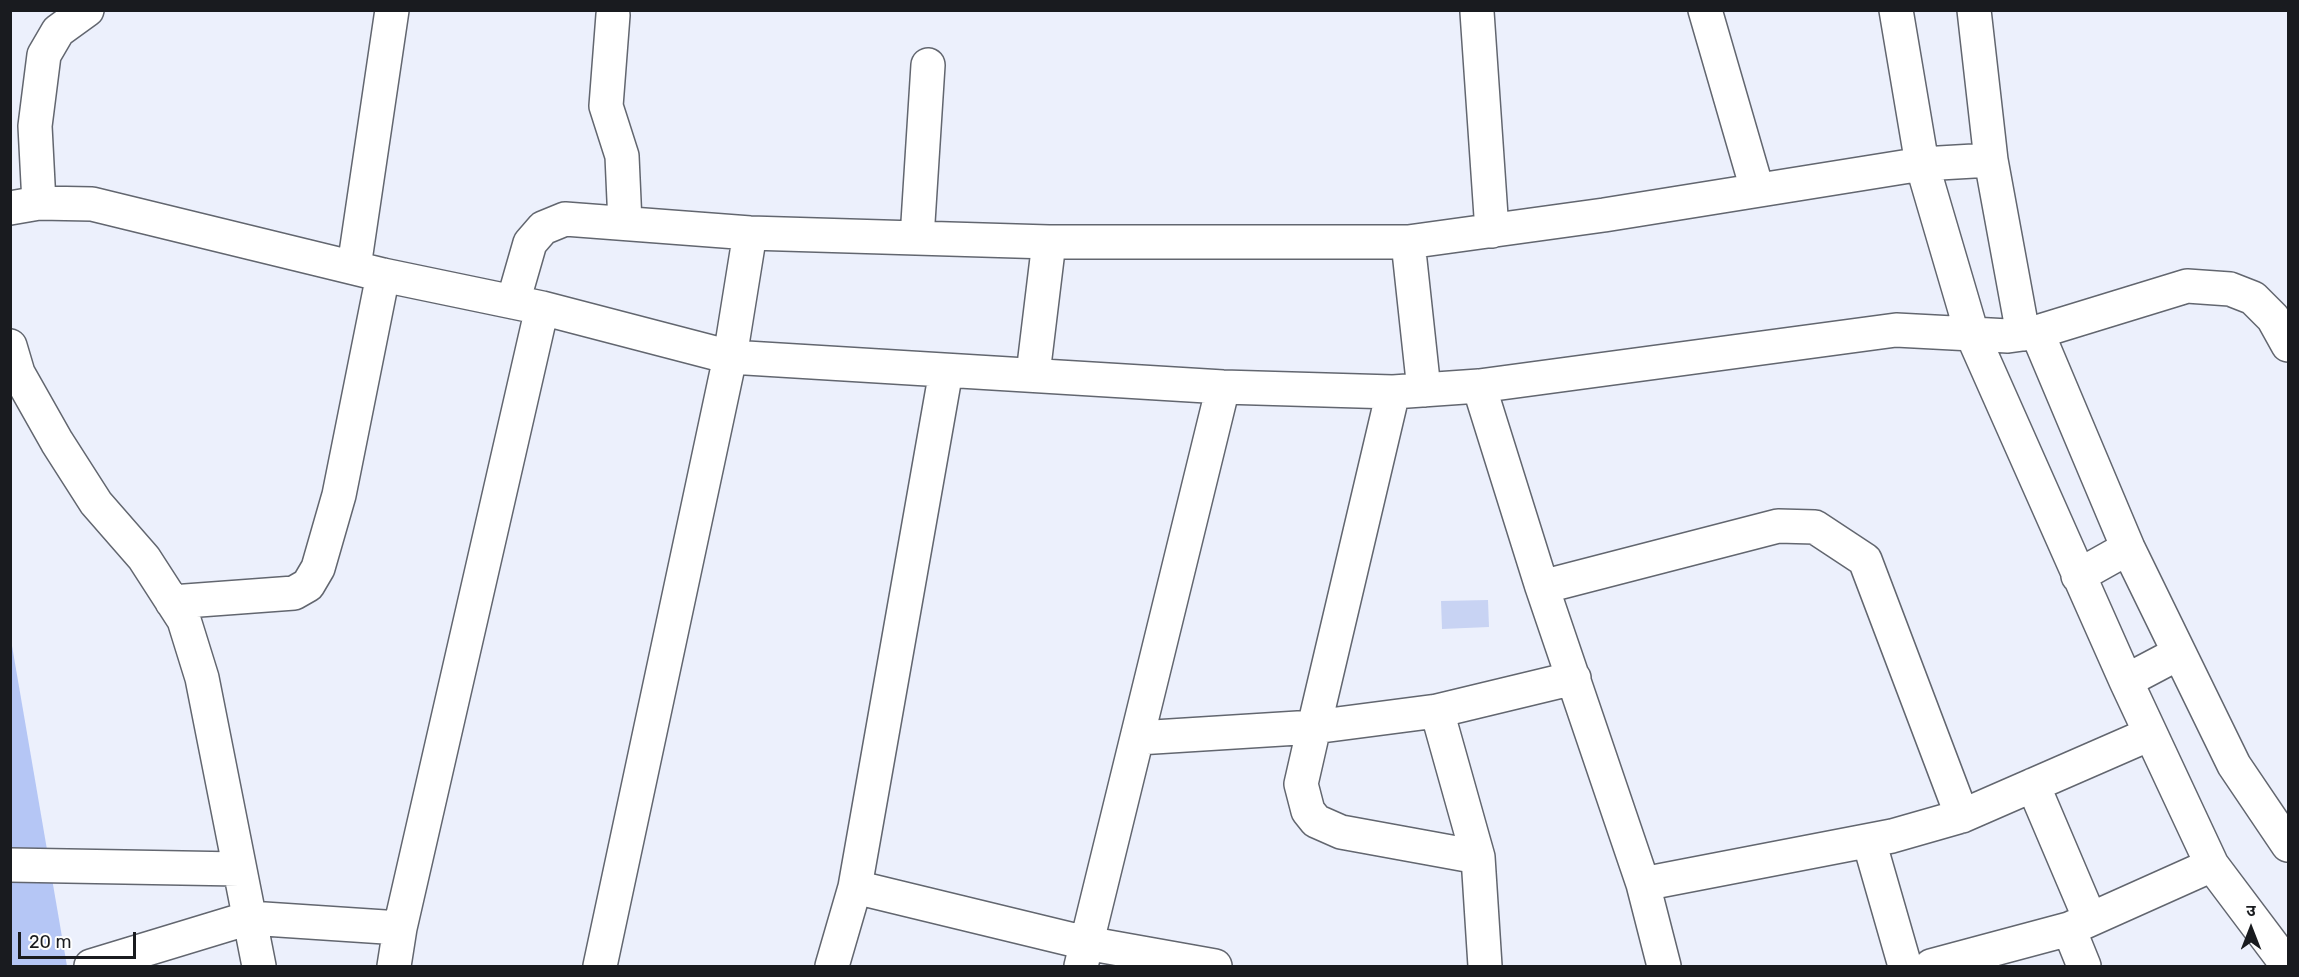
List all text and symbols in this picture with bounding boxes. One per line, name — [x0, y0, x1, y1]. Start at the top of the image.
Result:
north arrow — [2221, 899, 2281, 959]
text: उ — [2246, 901, 2256, 920]
scale bar — [21, 920, 140, 958]
text: 20 m — [29, 931, 71, 953]

